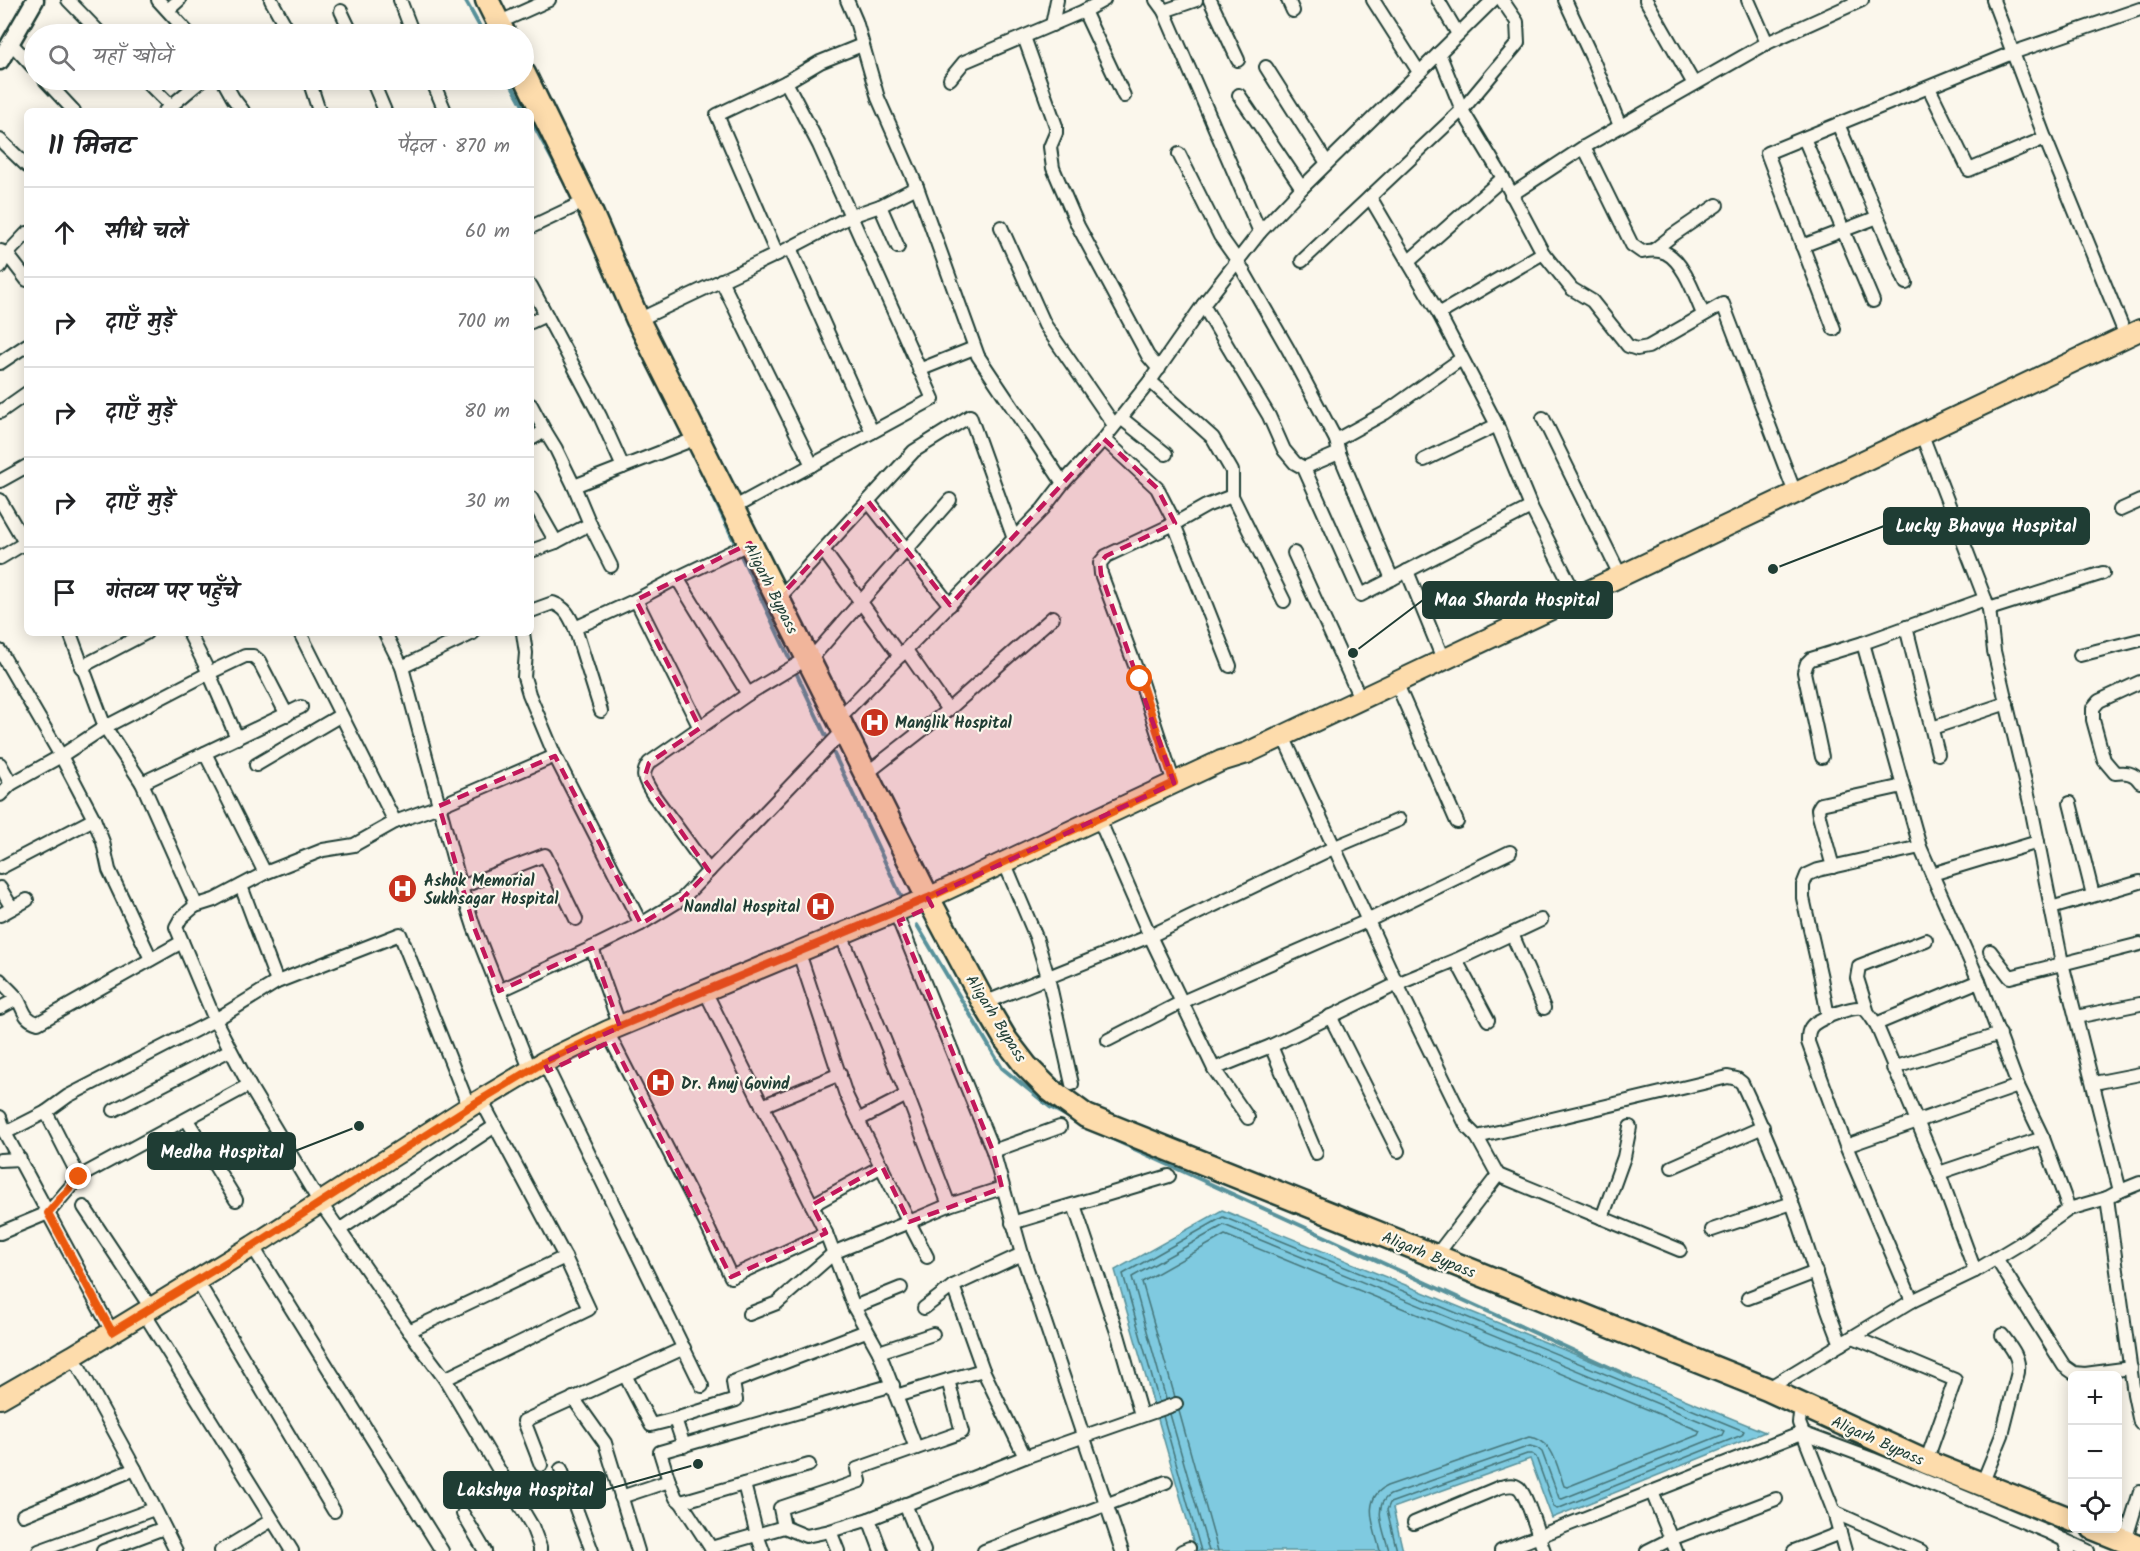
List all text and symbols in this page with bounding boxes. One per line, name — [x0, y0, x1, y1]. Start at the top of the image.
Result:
search box — [24, 24, 534, 90]
text: यहाँ खोजें — [93, 40, 172, 75]
icon: search — [45, 41, 78, 74]
text: 11 मिनट — [48, 126, 133, 168]
text: पैदल · 870 m — [399, 131, 510, 163]
text: सीधे चलें — [105, 215, 186, 250]
icon: ahead — [48, 216, 81, 249]
text: 60 m — [465, 216, 510, 248]
text: दाएँ मुड़ें — [105, 305, 174, 340]
icon: right — [48, 306, 81, 339]
text: 700 m — [457, 306, 510, 338]
text: दाएँ मुड़ें — [105, 395, 174, 430]
icon: right — [48, 396, 81, 429]
text: 80 m — [464, 396, 510, 428]
text: दाएँ मुड़ें — [105, 485, 174, 520]
icon: right — [48, 486, 81, 519]
text: 30 m — [465, 486, 510, 518]
callout: Lucky Bhavya Hospital — [1884, 508, 2089, 544]
text: Lucky Bhavya Hospital — [1896, 513, 2077, 542]
street label: Aligarh Bypass — [737, 539, 804, 639]
text: गंतव्य पर पहुँचे — [105, 575, 238, 610]
icon: arrive — [48, 576, 81, 609]
callout: Maa Sharda Hospital — [1423, 582, 1612, 618]
text: Maa Sharda Hospital — [1434, 587, 1600, 616]
route start — [1126, 665, 1152, 691]
hospital icon: Manglik Hospital — [858, 706, 890, 738]
place label: Manglik Hospital — [895, 711, 1013, 736]
place label: Ashok Memorial Sukhsagar Hospital — [424, 869, 559, 912]
hospital icon: Ashok Memorial Sukhsagar Hospital — [387, 873, 419, 905]
hospital icon: Nandlal Hospital — [805, 890, 837, 922]
place label: Nandlal Hospital — [684, 895, 801, 920]
street label: Aligarh Bypass — [959, 970, 1033, 1068]
hospital icon: Dr. Anuj Govind — [644, 1067, 676, 1099]
place label: Dr. Anuj Govind — [681, 1072, 790, 1097]
callout: Medha Hospital — [148, 1133, 295, 1169]
text: Medha Hospital — [160, 1139, 284, 1168]
route end — [65, 1163, 91, 1189]
street label: Aligarh Bypass — [1378, 1225, 1479, 1286]
map controls — [2068, 1371, 2122, 1533]
button: + — [2068, 1371, 2122, 1425]
street label: Aligarh Bypass — [1827, 1410, 1928, 1473]
button: − — [2068, 1425, 2122, 1479]
callout: Lakshya Hospital — [444, 1472, 605, 1508]
text: Lakshya Hospital — [457, 1477, 594, 1506]
button: locate — [2068, 1479, 2122, 1533]

